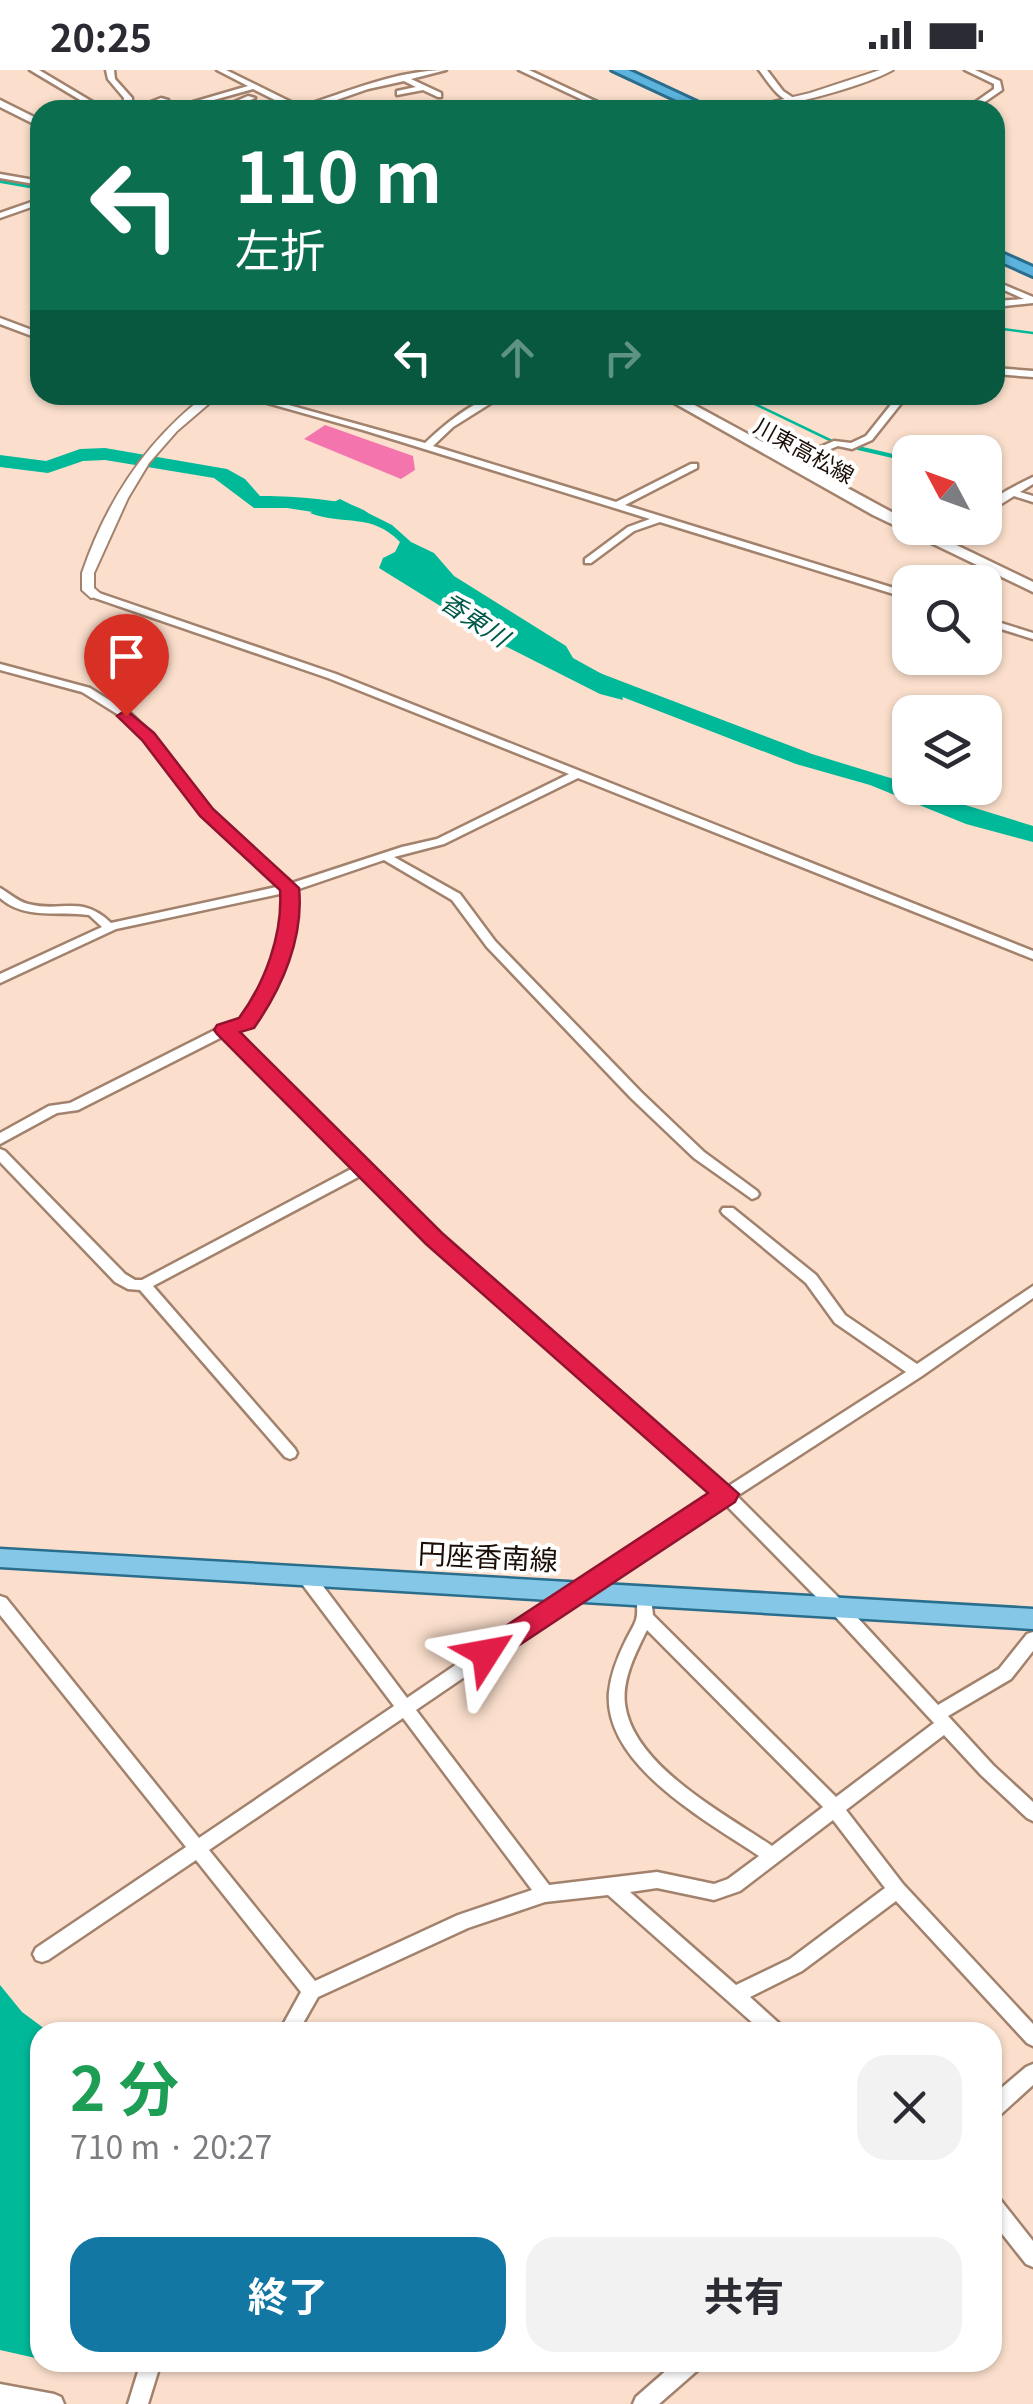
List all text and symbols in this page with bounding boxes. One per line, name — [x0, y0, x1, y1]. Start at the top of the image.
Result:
text: 20:25 — [50, 8, 152, 63]
text: 110 m — [235, 122, 442, 223]
icon: left — [70, 140, 200, 270]
text: 左折 — [235, 215, 325, 280]
icon: left — [385, 330, 440, 385]
icon: ahead — [490, 330, 545, 385]
icon: right — [595, 330, 650, 385]
street label: 川東高松線 — [749, 408, 861, 490]
north arrow — [892, 435, 1002, 545]
map controls — [892, 435, 1002, 805]
button: search — [892, 565, 1002, 675]
water label: 香東川 — [435, 582, 520, 656]
pin — [84, 614, 169, 717]
icon: arrive — [99, 629, 154, 684]
button: layers — [892, 695, 1002, 805]
street label: 円座香南線 — [417, 1531, 559, 1579]
position arrow — [434, 1601, 538, 1705]
text: 2 分 — [70, 2041, 179, 2128]
button: close — [857, 2055, 962, 2160]
text: 710 m · 20:27 — [70, 2122, 272, 2168]
button: 終了 — [70, 2237, 506, 2352]
button: 共有 — [526, 2237, 962, 2352]

